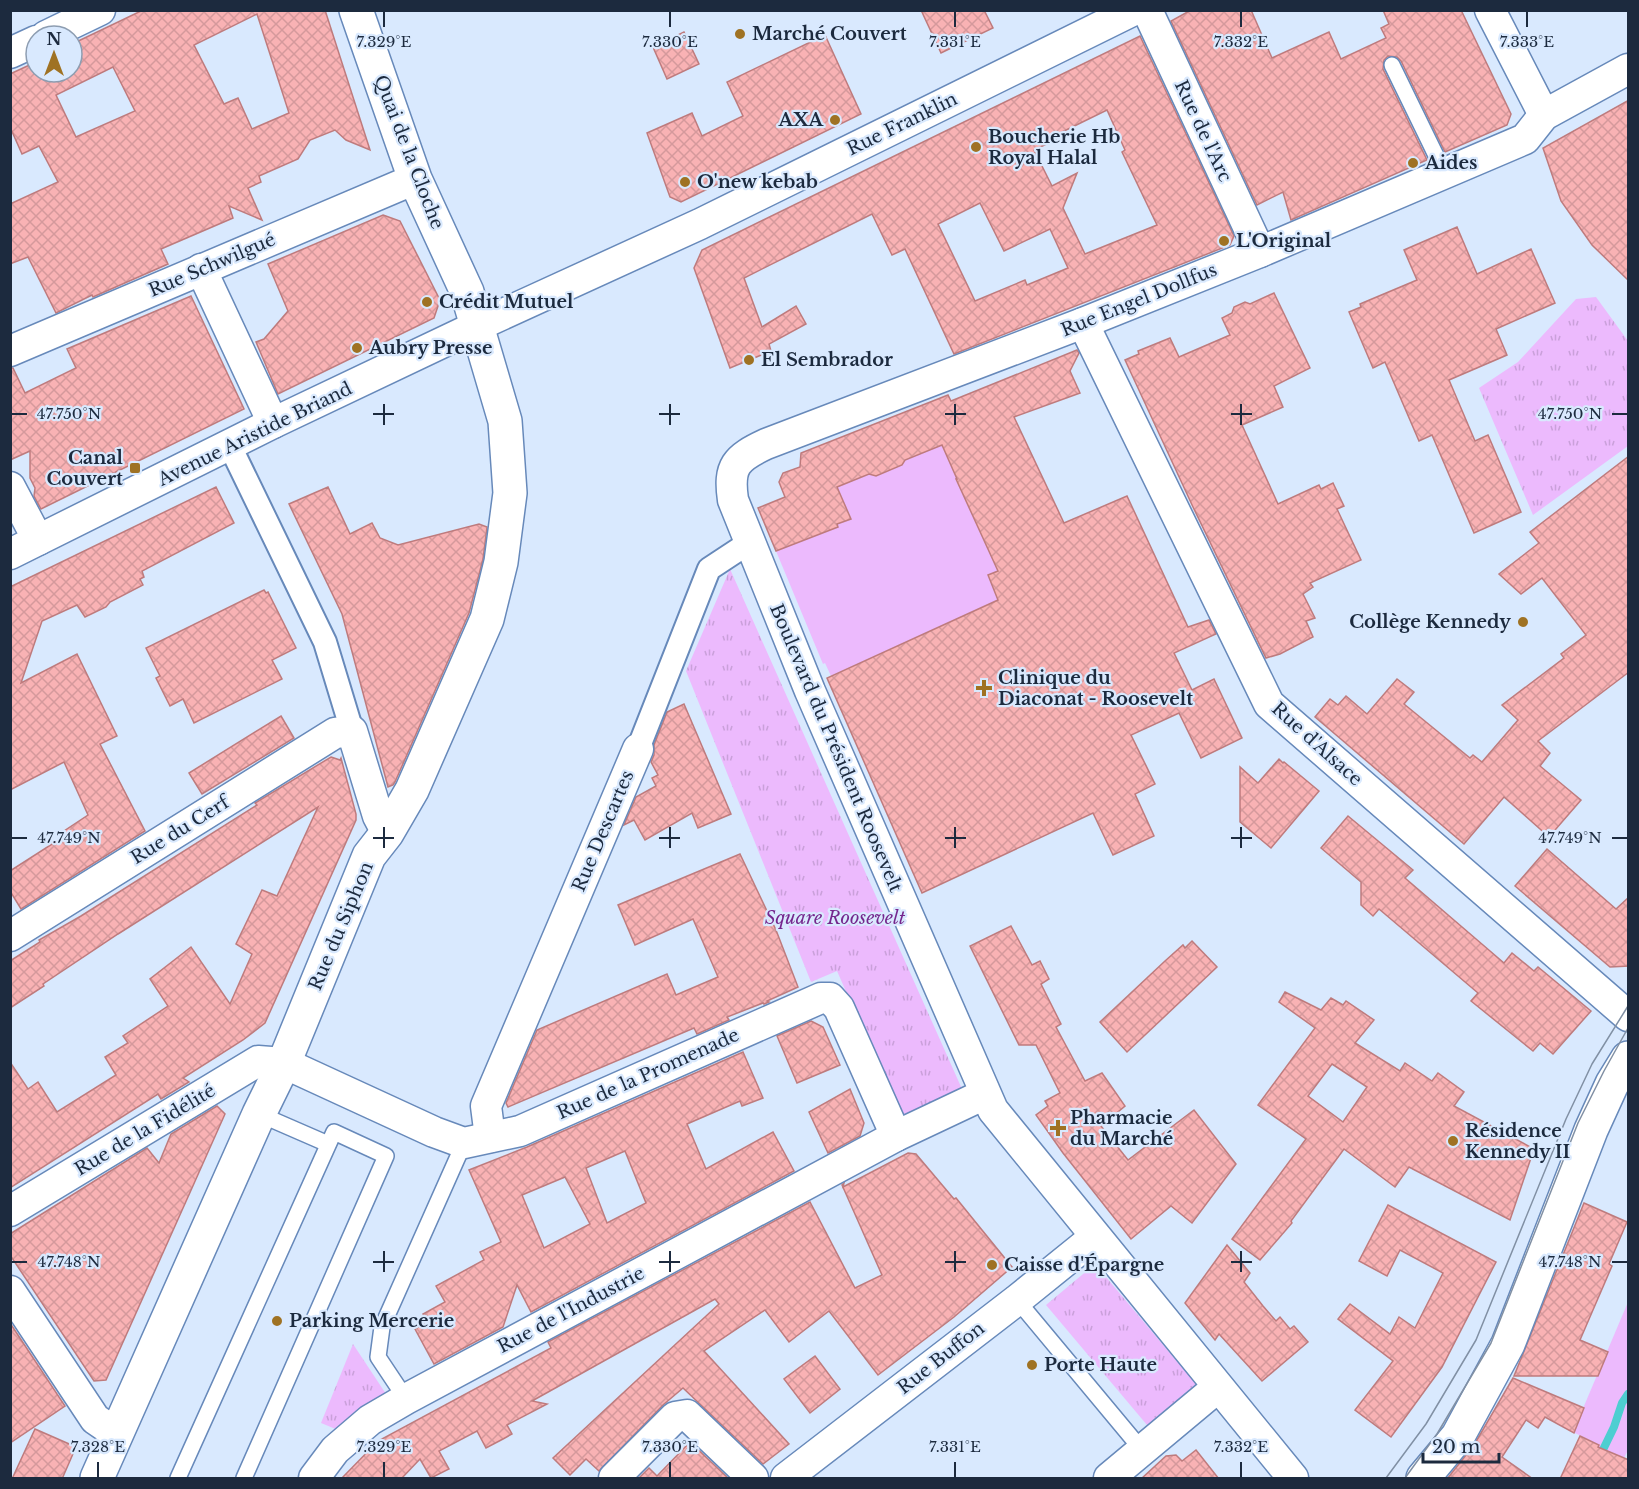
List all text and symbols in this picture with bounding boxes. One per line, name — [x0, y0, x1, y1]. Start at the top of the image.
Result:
place label: Marché Couvert — [752, 23, 907, 45]
north arrow — [24, 24, 84, 84]
marker: Marché Couvert — [733, 27, 747, 41]
text: N — [46, 29, 62, 49]
text: 7.329°E — [357, 32, 412, 51]
text: 7.330°E — [642, 32, 698, 51]
text: 7.331°E — [929, 32, 981, 51]
text: 7.332°E — [1214, 32, 1268, 51]
text: 7.333°E — [1500, 32, 1554, 51]
street label: Quai de la Cloche — [369, 72, 449, 232]
street label: Rue de l'Arc — [1170, 77, 1236, 186]
street label: Rue Franklin — [843, 88, 961, 160]
place label: AXA — [778, 109, 824, 131]
marker: AXA — [828, 113, 842, 127]
place label: Boucherie Hb Royal Halal — [988, 126, 1120, 169]
marker: Boucherie Hb Royal Halal — [969, 140, 983, 154]
place label: Aides — [1424, 152, 1477, 174]
marker: Aides — [1406, 156, 1420, 170]
place label: O'new kebab — [697, 171, 818, 193]
marker: O'new kebab — [678, 175, 692, 189]
street label: Rue Schwilgué — [145, 228, 279, 302]
place label: L'Original — [1236, 230, 1332, 252]
marker: L'Original — [1217, 234, 1231, 248]
street label: Rue Engel Dollfus — [1058, 259, 1220, 341]
place label: Crédit Mutuel — [439, 291, 574, 313]
marker: Crédit Mutuel — [420, 295, 434, 309]
place label: Aubry Presse — [368, 337, 492, 359]
marker: Aubry Presse — [350, 341, 364, 355]
place label: El Sembrador — [761, 349, 893, 371]
marker: El Sembrador — [742, 353, 756, 367]
street label: Avenue Aristide Briand — [153, 377, 356, 491]
text: 47.750°N — [37, 404, 101, 423]
text: 47.750°N — [1538, 404, 1602, 423]
place label: Canal Couvert — [47, 447, 124, 490]
marker: Canal Couvert — [128, 461, 142, 475]
street label: Boulevard du Président Roosevelt — [765, 601, 907, 896]
place label: Collège Kennedy — [1349, 611, 1511, 633]
marker: Collège Kennedy — [1516, 615, 1530, 629]
place label: Clinique du Diaconat - Roosevelt — [998, 667, 1193, 710]
marker: Clinique du Diaconat - Roosevelt — [975, 679, 993, 697]
street label: Rue d'Alsace — [1267, 698, 1367, 790]
street label: Rue Descartes — [568, 767, 638, 895]
street label: Rue du Cerf — [127, 790, 235, 869]
text: 47.749°N — [37, 828, 101, 847]
text: 47.749°N — [1538, 828, 1602, 847]
street label: Rue du Siphon — [304, 858, 378, 994]
park label: Square Roosevelt — [765, 907, 906, 929]
street label: Rue de la Promenade — [553, 1024, 743, 1124]
street label: Rue de la Fidélité — [71, 1079, 219, 1181]
place label: Pharmacie du Marché — [1070, 1107, 1173, 1150]
place label: Résidence Kennedy II — [1465, 1120, 1571, 1163]
marker: Pharmacie du Marché — [1051, 1121, 1065, 1135]
marker: Résidence Kennedy II — [1446, 1134, 1460, 1148]
text: 47.748°N — [37, 1252, 101, 1271]
text: 47.748°N — [1538, 1252, 1602, 1271]
place label: Caisse d'Épargne — [1004, 1253, 1164, 1276]
marker: Caisse d'Épargne — [985, 1258, 999, 1272]
street label: Rue de l'Industrie — [494, 1262, 648, 1358]
place label: Parking Mercerie — [289, 1310, 454, 1332]
marker: Parking Mercerie — [270, 1314, 284, 1328]
street label: Rue Buffon — [893, 1317, 989, 1399]
place label: Porte Haute — [1044, 1354, 1157, 1376]
marker: Porte Haute — [1025, 1358, 1039, 1372]
scale bar — [1423, 1426, 1500, 1464]
text: 20 m — [1432, 1436, 1480, 1458]
text: 7.328°E — [71, 1437, 125, 1456]
text: 7.329°E — [357, 1437, 412, 1456]
text: 7.330°E — [642, 1437, 698, 1456]
text: 7.331°E — [929, 1437, 981, 1456]
text: 7.332°E — [1214, 1437, 1268, 1456]

